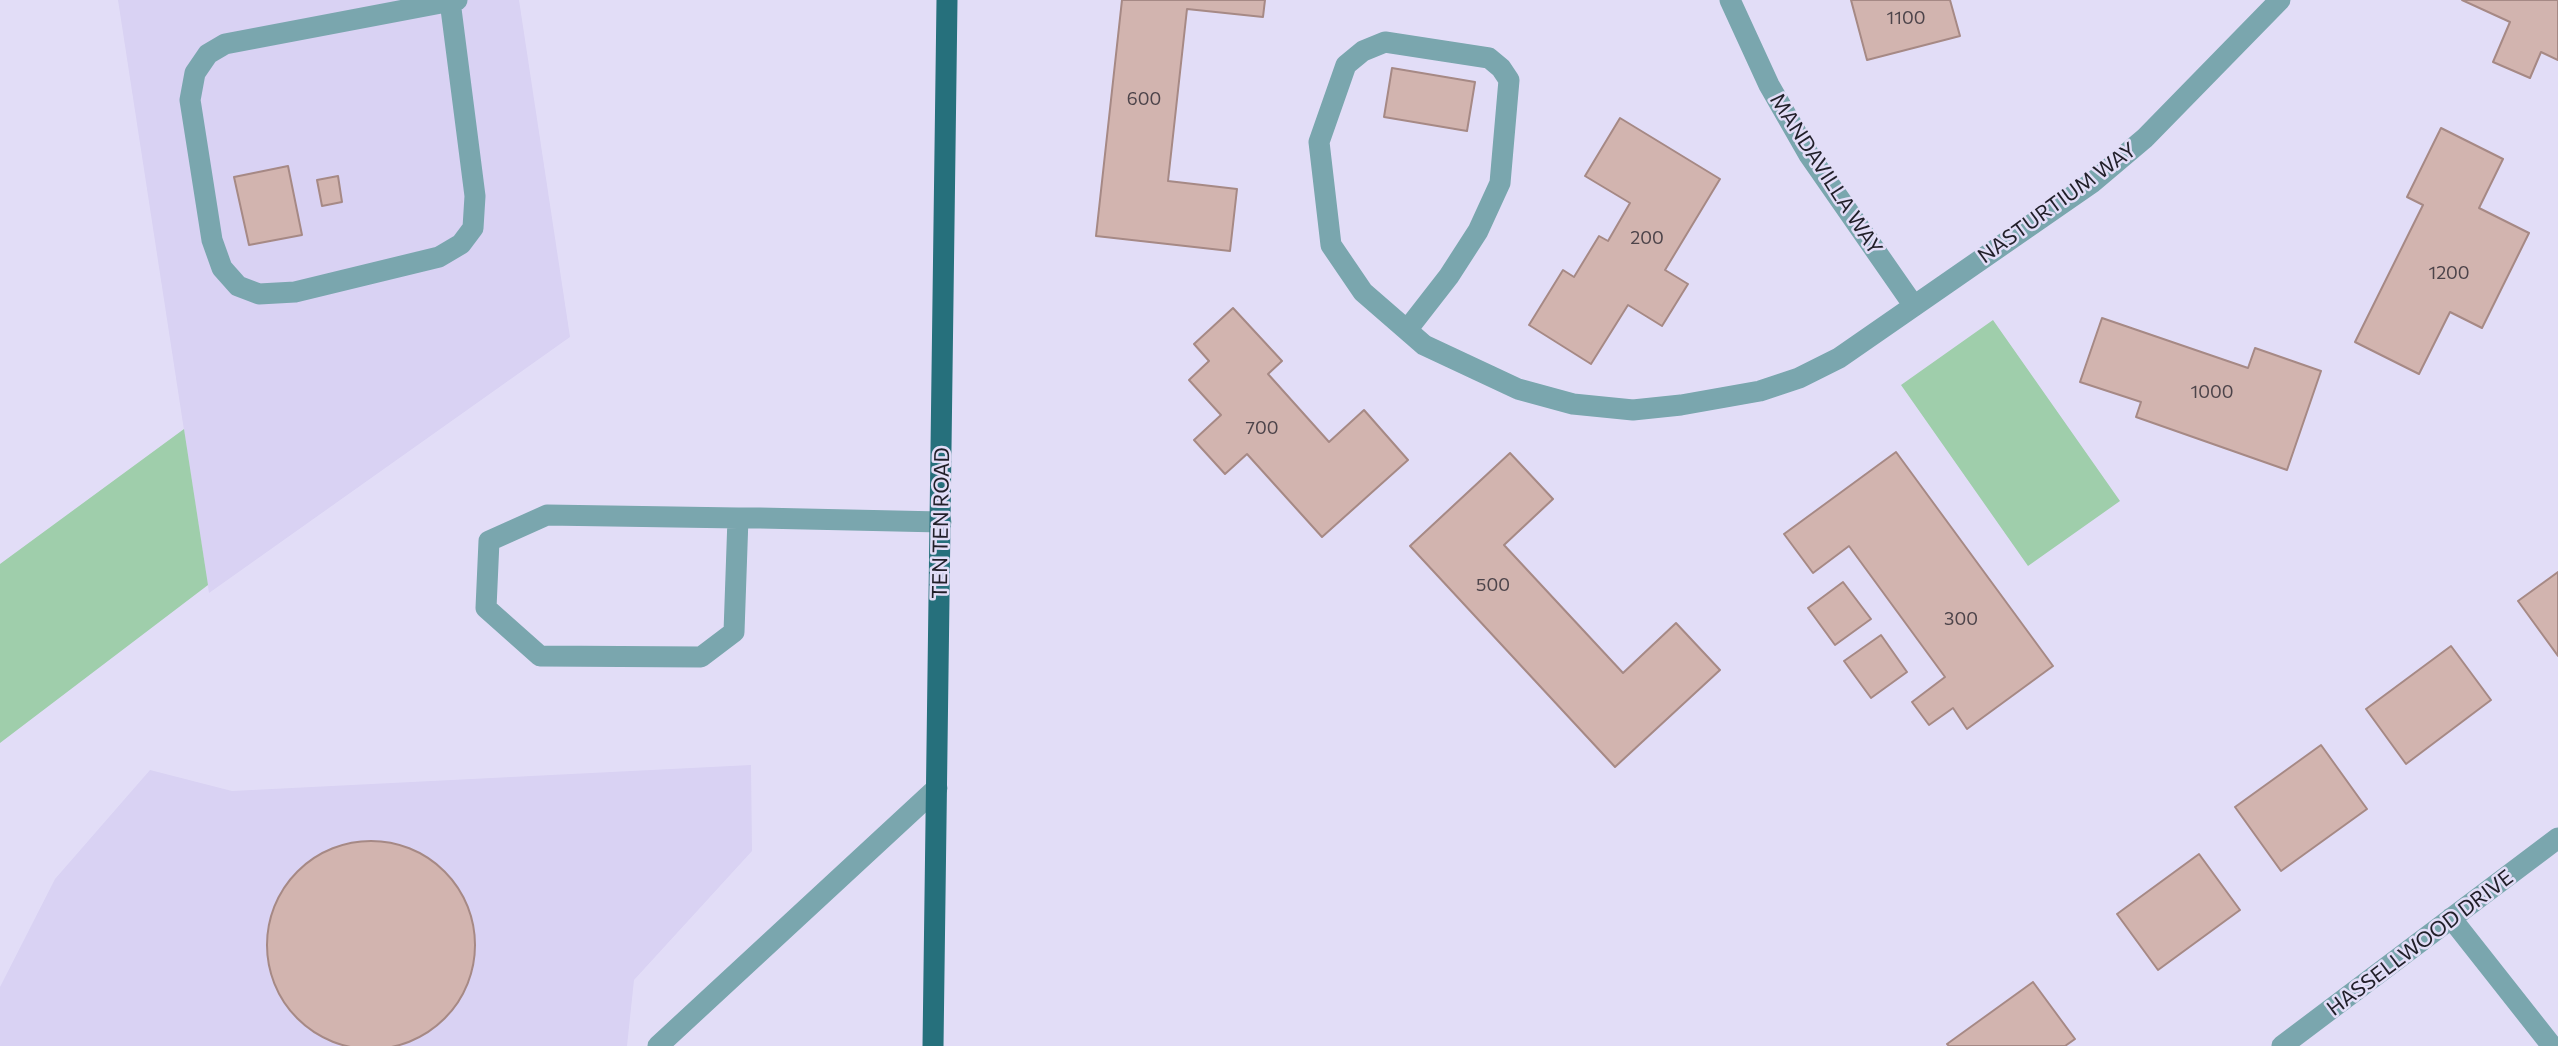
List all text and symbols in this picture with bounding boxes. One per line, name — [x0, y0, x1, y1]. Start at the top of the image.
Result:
house number: 1100 — [1887, 7, 1925, 29]
house number: 600 — [1127, 88, 1161, 110]
street label: MANDAVILLA WAY — [1764, 89, 1888, 259]
street label: NASTURTIUM WAY — [1973, 137, 2141, 269]
house number: 200 — [1630, 227, 1664, 249]
house number: 1200 — [2428, 262, 2470, 284]
house number: 1000 — [2191, 381, 2233, 403]
house number: 700 — [1246, 417, 1278, 439]
street label: TEN TEN ROAD — [927, 447, 955, 599]
house number: 500 — [1476, 574, 1510, 596]
house number: 300 — [1944, 608, 1978, 630]
street label: HASSELLWOOD DRIVE — [2322, 865, 2518, 1021]

